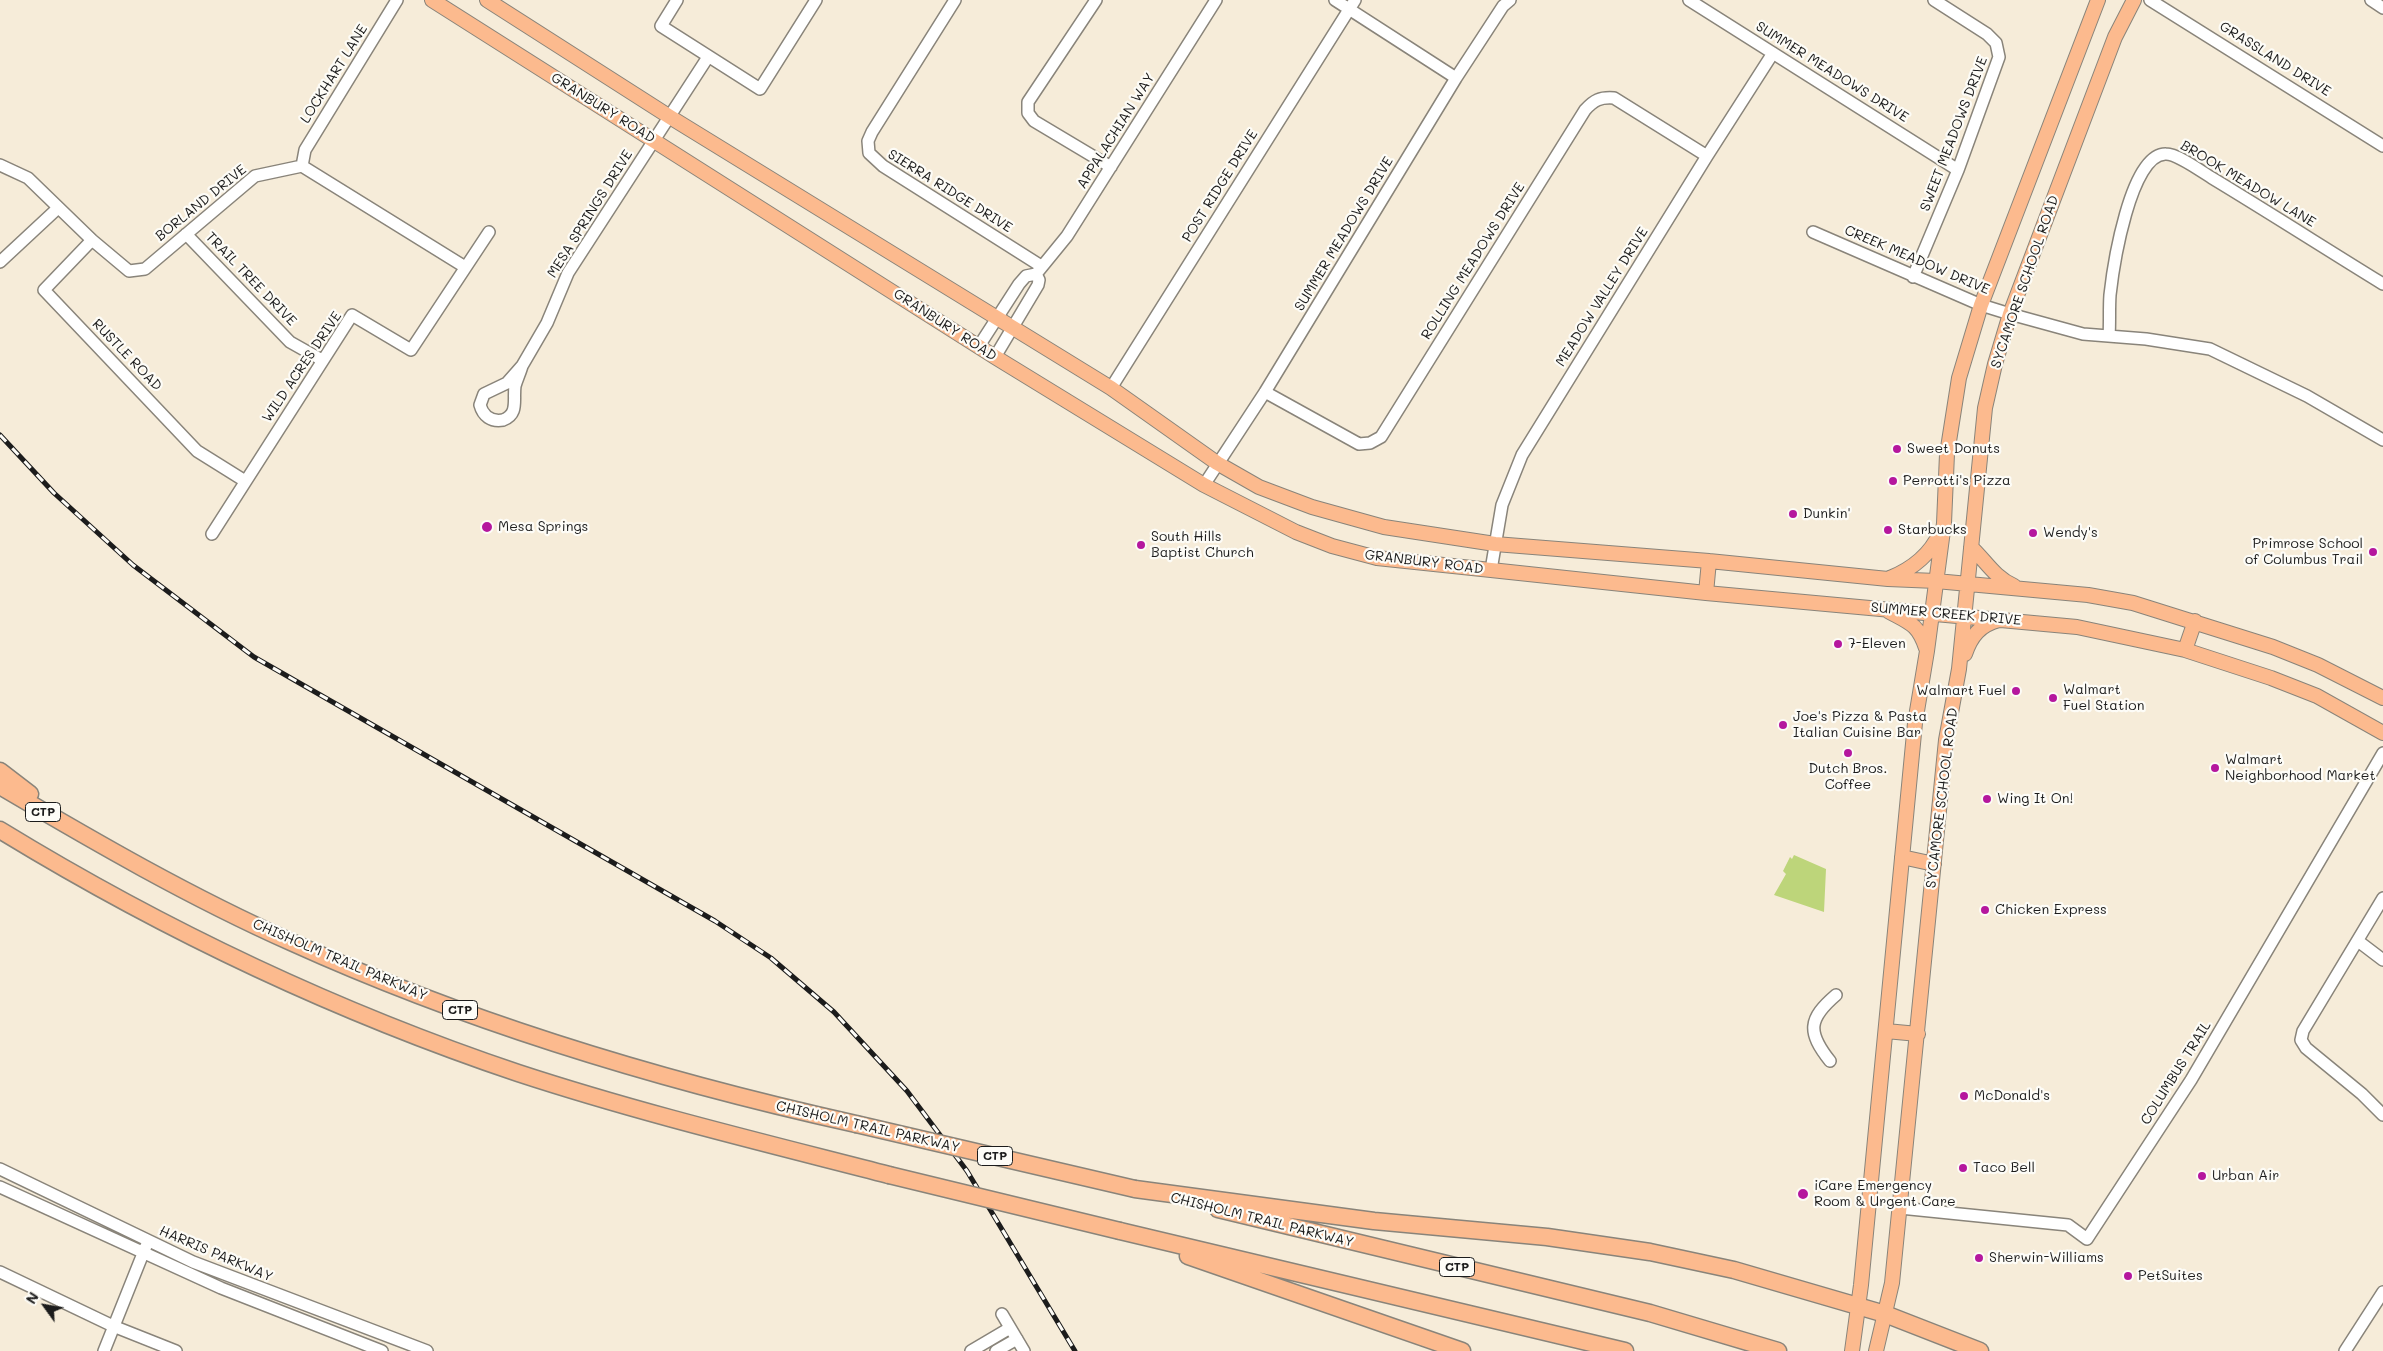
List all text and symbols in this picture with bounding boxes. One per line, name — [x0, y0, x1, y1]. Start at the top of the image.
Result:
street label: SUMMER MEADOWS DRIVE — [1753, 18, 1911, 126]
street label: GRASSLAND DRIVE — [2216, 18, 2334, 100]
street label: LOCKHART LANE — [297, 22, 371, 126]
street label: SWEET MEADOWS DRIVE — [1917, 54, 1991, 214]
street label: GRANBURY ROAD — [548, 69, 658, 147]
street label: APPALACHIAN WAY — [1074, 70, 1158, 192]
street label: POST RIDGE DRIVE — [1179, 127, 1261, 245]
street label: BROOK MEADOW LANE — [2177, 137, 2319, 231]
street label: SIERRA RIDGE DRIVE — [885, 146, 1015, 236]
street label: MESA SPRINGS DRIVE — [544, 147, 636, 281]
street label: SUMMER MEADOWS DRIVE — [1291, 154, 1397, 314]
street label: BORLAND DRIVE — [152, 161, 250, 245]
street label: ROLLING MEADOWS DRIVE — [1418, 179, 1528, 343]
street label: SYCAMORE SCHOOL ROAD — [1987, 193, 2063, 371]
street label: CREEK MEADOW DRIVE — [1842, 222, 1992, 298]
street label: MEADOW VALLEY DRIVE — [1552, 224, 1652, 370]
street label: TRAIL TREE DRIVE — [202, 229, 300, 329]
street label: GRANBURY ROAD — [890, 285, 1000, 365]
street label: WILD ACRES DRIVE — [259, 308, 345, 426]
street label: RUSTLE ROAD — [89, 316, 165, 394]
place label: Sweet Donuts — [1907, 441, 2000, 457]
marker: Sweet Donuts — [1891, 443, 1903, 455]
place label: Perrotti's Pizza — [1903, 473, 2011, 489]
marker: Perrotti's Pizza — [1887, 475, 1899, 487]
place label: Dunkin' — [1803, 506, 1851, 522]
marker: Dunkin' — [1787, 508, 1799, 520]
place label: Mesa Springs — [498, 519, 588, 535]
marker: Mesa Springs — [480, 520, 494, 534]
place label: Starbucks — [1898, 522, 1967, 538]
marker: Starbucks — [1882, 524, 1894, 536]
place label: Wendy's — [2043, 525, 2098, 541]
marker: Wendy's — [2027, 527, 2039, 539]
place label: South Hills Baptist Church — [1151, 529, 1254, 562]
place label: Primrose School of Columbus Trail — [2245, 536, 2363, 568]
marker: South Hills Baptist Church — [1135, 539, 1147, 551]
street label: GRANBURY ROAD — [1364, 546, 1484, 578]
marker: Primrose School of Columbus Trail — [2367, 546, 2379, 558]
street label: SUMMER CREEK DRIVE — [1870, 599, 2022, 629]
place label: 7-Eleven — [1848, 636, 1906, 652]
marker: 7-Eleven — [1832, 638, 1844, 650]
place label: Walmart Fuel Station — [2063, 682, 2144, 714]
place label: Walmart Fuel — [1916, 683, 2006, 699]
marker: Walmart Fuel — [2010, 685, 2022, 697]
marker: Walmart Fuel Station — [2047, 692, 2059, 704]
street label: SYCAMORE SCHOOL ROAD — [1923, 707, 1961, 889]
place label: Joe's Pizza & Pasta Italian Cuisine Bar — [1793, 709, 1927, 742]
marker: Joe's Pizza & Pasta Italian Cuisine Bar — [1777, 719, 1789, 731]
marker: Dutch Bros. Coffee — [1842, 747, 1854, 759]
place label: Walmart Neighborhood Market — [2225, 752, 2376, 784]
place label: Dutch Bros. Coffee — [1808, 761, 1888, 794]
marker: Walmart Neighborhood Market — [2209, 762, 2221, 774]
place label: Wing It On! — [1997, 791, 2073, 807]
marker: Wing It On! — [1981, 793, 1993, 805]
road number: CTP — [26, 802, 60, 822]
place label: Chicken Express — [1995, 902, 2107, 918]
marker: Chicken Express — [1979, 904, 1991, 916]
street label: CHISHOLM TRAIL PARKWAY — [250, 915, 430, 1005]
road number: CTP — [442, 1000, 478, 1020]
street label: COLUMBUS TRAIL — [2137, 1018, 2215, 1128]
place label: McDonald's — [1974, 1088, 2050, 1104]
marker: McDonald's — [1958, 1090, 1970, 1102]
street label: CHISHOLM TRAIL PARKWAY — [774, 1098, 962, 1156]
road number: CTP — [978, 1146, 1012, 1166]
place label: Taco Bell — [1973, 1160, 2035, 1176]
marker: Taco Bell — [1957, 1162, 1969, 1174]
place label: Urban Air — [2212, 1168, 2279, 1184]
marker: Urban Air — [2196, 1170, 2208, 1182]
place label: iCare Emergency Room & Urgent Care — [1814, 1178, 1956, 1210]
marker: iCare Emergency Room & Urgent Care — [1796, 1187, 1810, 1201]
street label: CHISHOLM TRAIL PARKWAY — [1169, 1189, 1355, 1251]
street label: HARRIS PARKWAY — [157, 1222, 275, 1286]
place label: Sherwin-Williams — [1989, 1250, 2104, 1266]
marker: Sherwin-Williams — [1973, 1252, 1985, 1264]
road number: CTP — [1440, 1258, 1474, 1276]
place label: PetSuites — [2138, 1268, 2203, 1284]
marker: PetSuites — [2122, 1270, 2134, 1282]
north arrow — [20, 1281, 70, 1331]
text: N — [21, 1288, 43, 1307]

